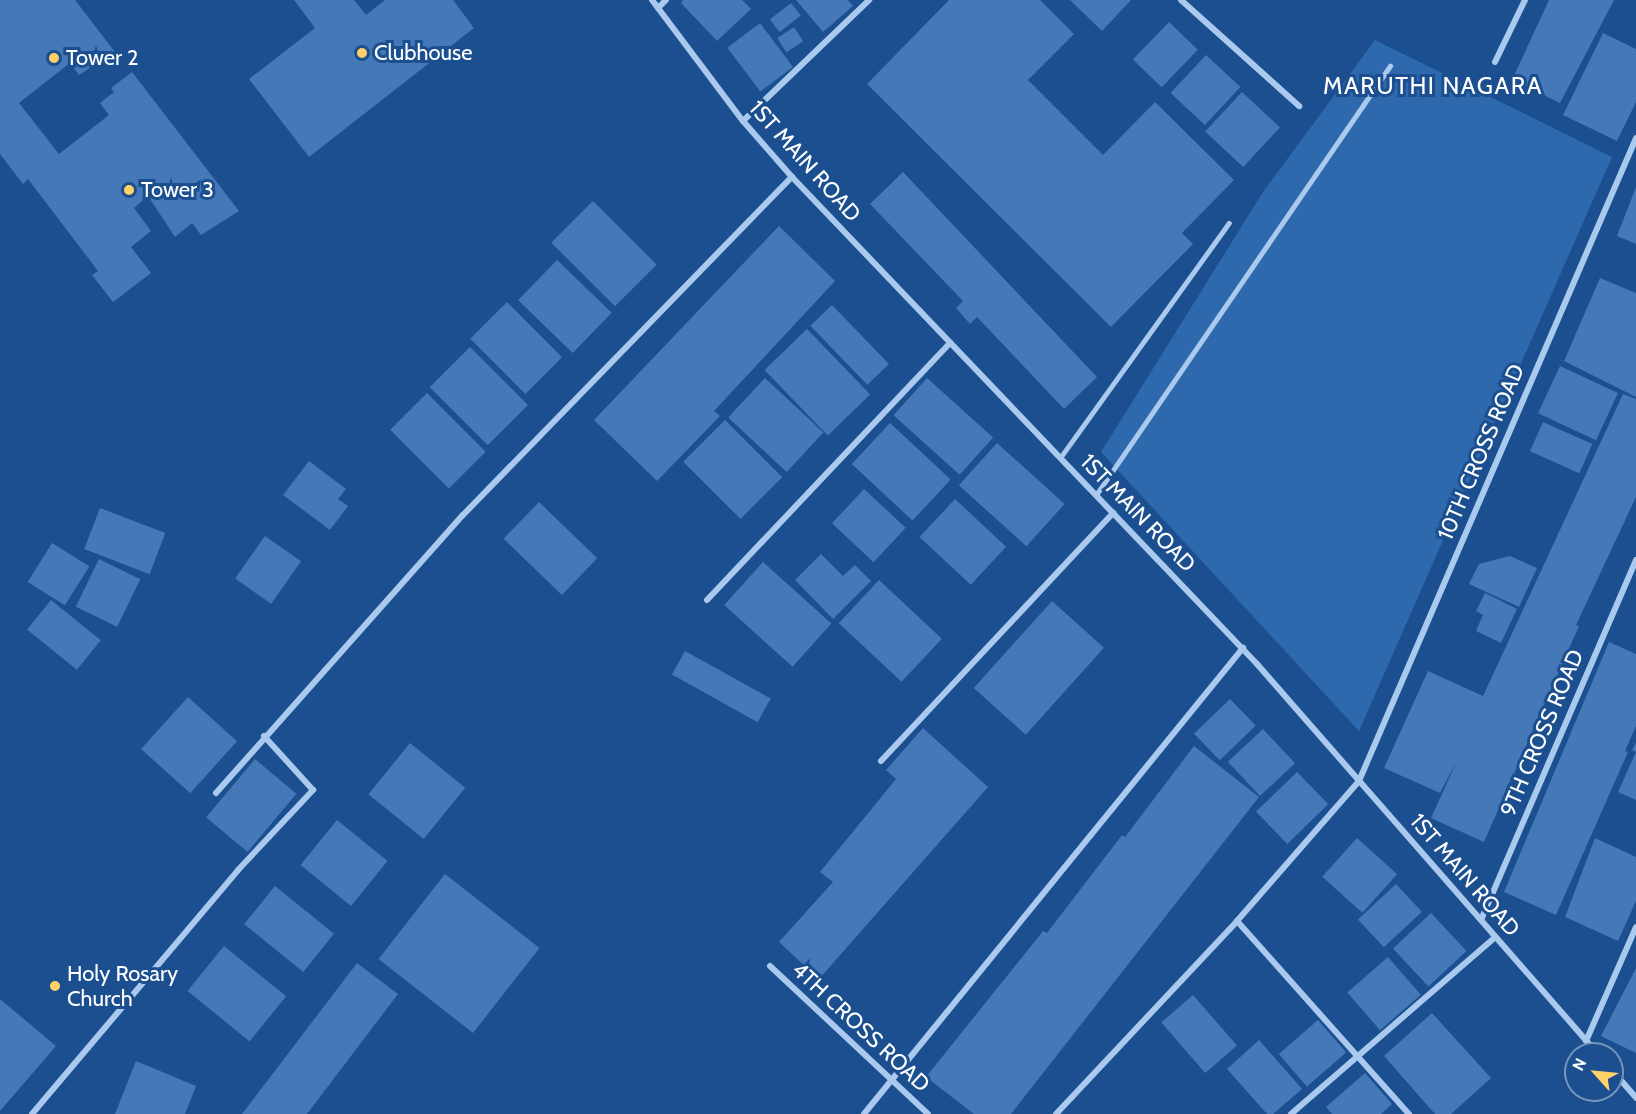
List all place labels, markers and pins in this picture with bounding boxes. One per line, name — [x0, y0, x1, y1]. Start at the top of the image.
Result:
place label: Clubhouse — [374, 40, 472, 66]
place label: Tower 2 — [66, 45, 139, 71]
marker: Clubhouse — [355, 46, 369, 60]
marker: Tower 2 — [47, 51, 61, 65]
place label: Tower 3 — [141, 177, 214, 203]
marker: Tower 3 — [122, 183, 136, 197]
place label: Holy Rosary Church — [67, 960, 178, 1011]
marker: Holy Rosary Church — [48, 979, 62, 993]

